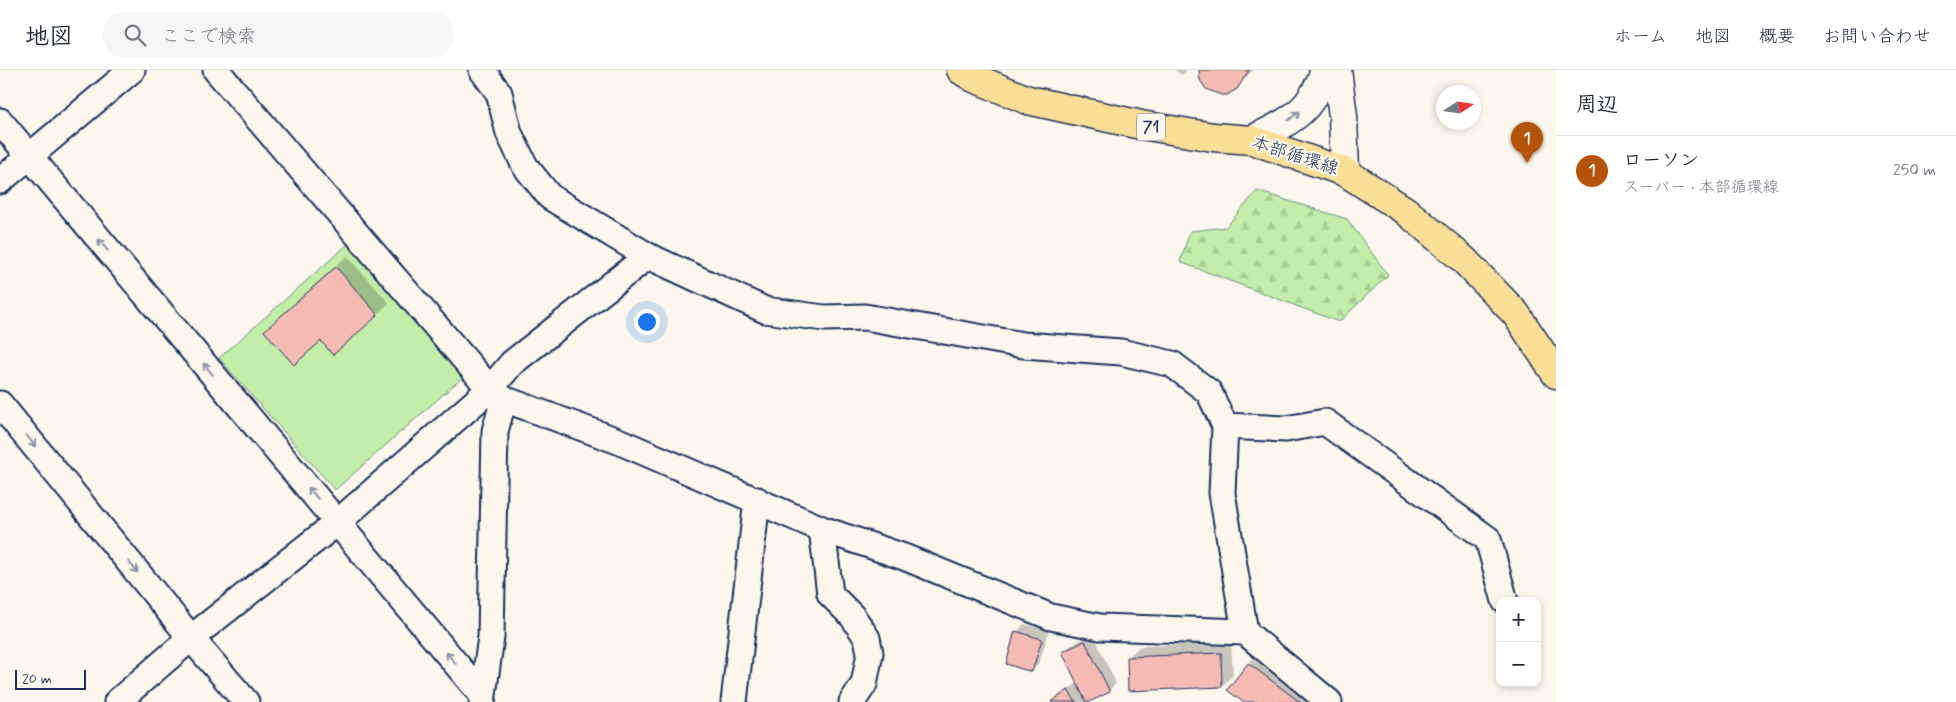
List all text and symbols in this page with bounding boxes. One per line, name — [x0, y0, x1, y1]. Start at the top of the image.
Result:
search box — [103, 12, 453, 57]
icon: search — [121, 21, 149, 49]
text: 地図 — [25, 22, 73, 53]
text: ここで検索 — [161, 24, 256, 49]
text: ホーム — [1614, 25, 1667, 49]
text: 地図 — [1695, 25, 1731, 49]
text: 概要 — [1759, 25, 1795, 49]
text: お問い合わせ — [1823, 25, 1931, 49]
north arrow — [1436, 85, 1481, 130]
text: 周辺 — [1576, 91, 1618, 119]
one-way arrow — [1287, 111, 1301, 121]
road number: 71 — [1137, 114, 1165, 140]
pin: 1 — [1511, 122, 1543, 163]
street label: 本部循環線 — [1248, 131, 1342, 181]
text: ローソン — [1623, 148, 1699, 173]
text: 1 — [1588, 160, 1596, 181]
text: 250 m — [1893, 160, 1936, 181]
text: スーパー · 本部循環線 — [1623, 177, 1779, 198]
one-way arrow — [98, 239, 109, 252]
your location — [634, 309, 660, 335]
one-way arrow — [203, 363, 214, 376]
one-way arrow — [25, 435, 36, 448]
one-way arrow — [308, 487, 319, 500]
one-way arrow — [128, 561, 139, 574]
map controls — [1496, 597, 1541, 687]
button: + — [1496, 597, 1541, 642]
button: − — [1496, 642, 1541, 687]
one-way arrow — [446, 652, 457, 665]
scale bar — [15, 667, 86, 690]
text: 20 m — [22, 670, 52, 688]

